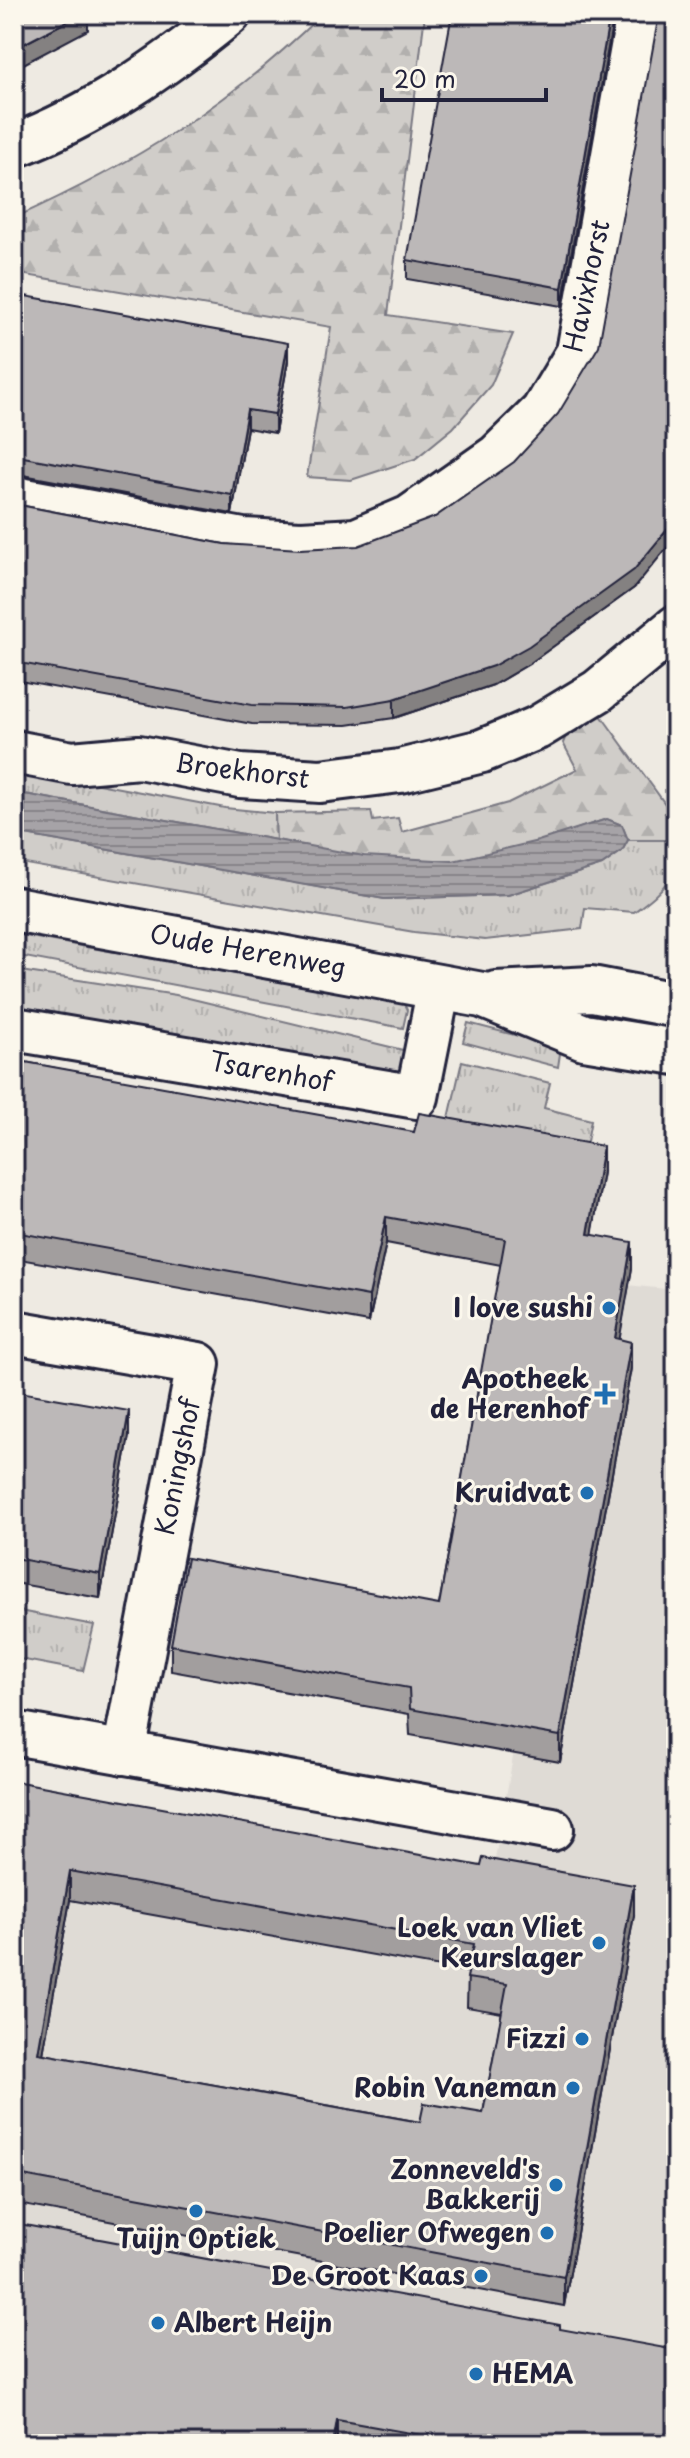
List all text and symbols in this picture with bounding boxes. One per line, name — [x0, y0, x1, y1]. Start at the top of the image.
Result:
scale bar — [382, 52, 546, 102]
text: 20 m — [394, 60, 456, 96]
street label: Havixhorst — [552, 216, 619, 356]
street label: Broekhorst — [173, 742, 312, 797]
street label: Oude Herenweg — [147, 913, 349, 986]
street label: Tsarenhof — [207, 1041, 338, 1101]
place label: I love sushi — [453, 1287, 593, 1326]
marker: I love sushi — [600, 1299, 618, 1317]
place label: Apotheek de Herenhof — [430, 1358, 591, 1427]
marker: Apotheek de Herenhof — [596, 1385, 614, 1403]
street label: Koningshof — [144, 1393, 209, 1538]
place label: Kruidvat — [454, 1472, 571, 1511]
marker: Kruidvat — [578, 1484, 596, 1502]
place label: Loek van Vliet Keurslager — [397, 1907, 584, 1976]
marker: Loek van Vliet Keurslager — [590, 1934, 608, 1952]
place label: Fizzi — [506, 2018, 566, 2057]
marker: Fizzi — [573, 2030, 591, 2048]
place label: Robin Vaneman — [354, 2067, 557, 2106]
marker: Robin Vaneman — [564, 2079, 582, 2097]
place label: Zonneveld's Bakkerij — [391, 2149, 540, 2218]
marker: Zonneveld's Bakkerij — [547, 2176, 565, 2194]
marker: Tuijn Optiek — [187, 2202, 205, 2220]
place label: Poelier Ofwegen — [323, 2212, 531, 2251]
place label: Tuijn Optiek — [116, 2218, 276, 2257]
marker: Poelier Ofwegen — [538, 2224, 556, 2242]
place label: De Groot Kaas — [271, 2255, 465, 2294]
marker: De Groot Kaas — [472, 2267, 490, 2285]
place label: Albert Heijn — [174, 2302, 332, 2341]
marker: Albert Heijn — [149, 2314, 167, 2332]
place label: HEMA — [492, 2353, 573, 2392]
marker: HEMA — [467, 2365, 485, 2383]

